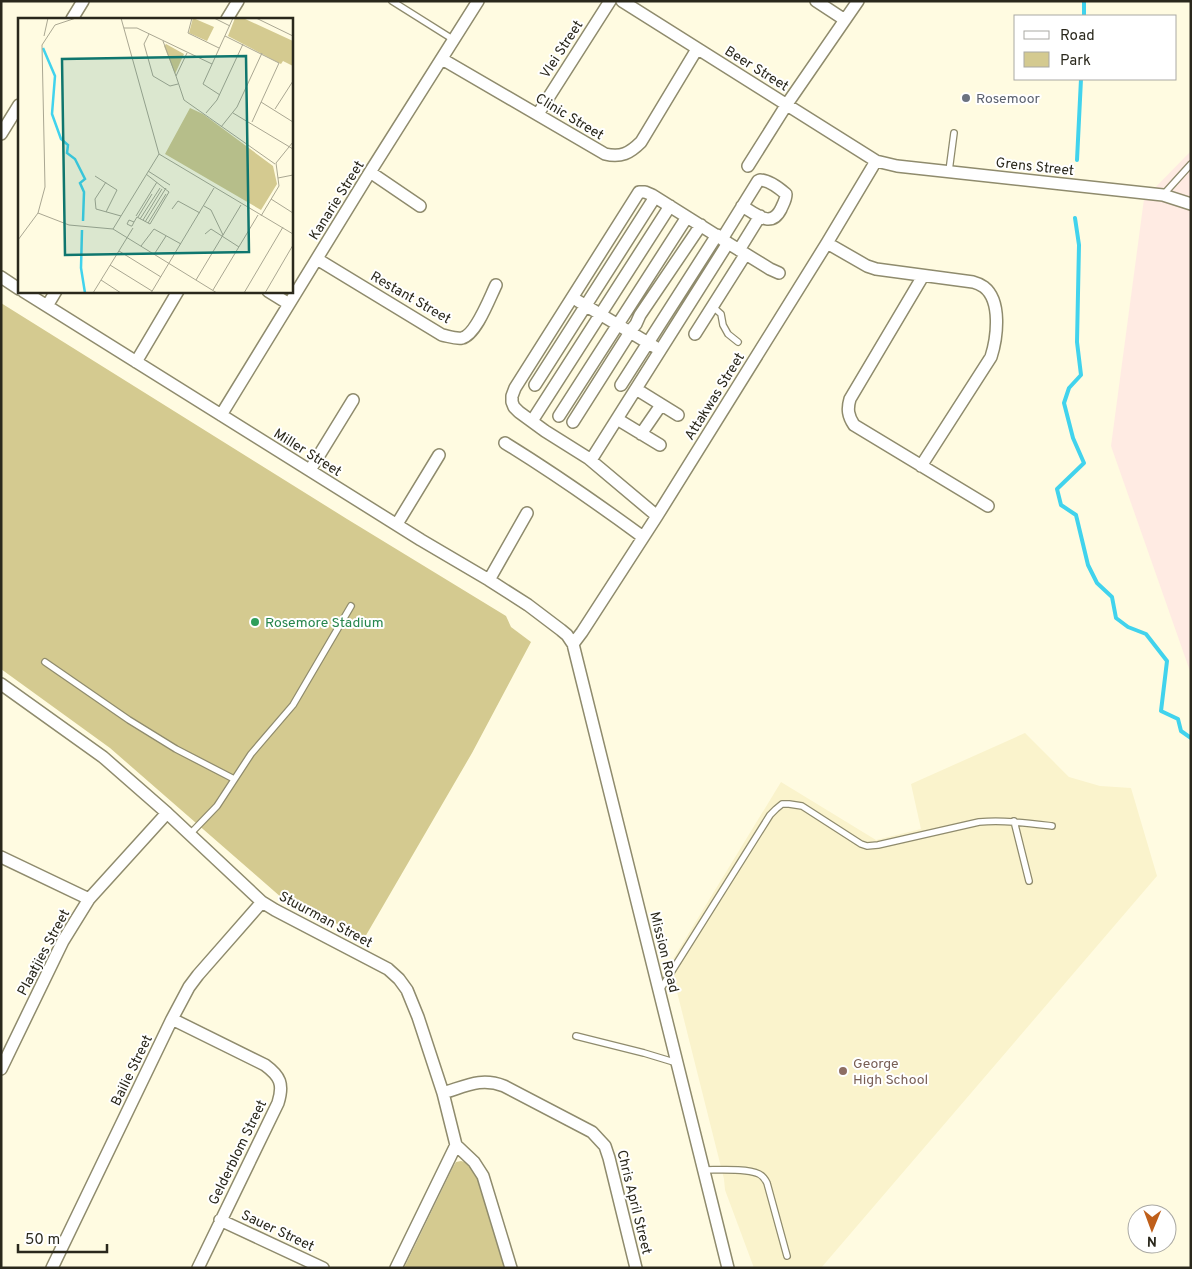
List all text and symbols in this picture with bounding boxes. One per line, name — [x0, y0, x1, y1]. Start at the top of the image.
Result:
legend — [1014, 15, 1177, 80]
inset map — [18, 18, 292, 292]
street label: Vlei Street — [537, 18, 587, 82]
text: Road — [1060, 27, 1095, 46]
street label: Beer Street — [721, 43, 791, 96]
text: Park — [1060, 52, 1091, 71]
street label: Clinic Street — [532, 90, 606, 144]
place label: Rosemoor — [976, 91, 1041, 108]
marker: Rosemoor — [960, 92, 972, 104]
street label: Grens Street — [995, 155, 1075, 180]
street label: Kanarie Street — [306, 158, 368, 244]
street label: Restant Street — [367, 268, 454, 328]
street label: Attakwas Street — [682, 350, 749, 444]
street label: Miller Street — [270, 426, 344, 481]
place label: Rosemore Stadium — [265, 615, 384, 632]
marker: Rosemore Stadium — [249, 616, 261, 628]
street label: Stuurman Street — [276, 888, 375, 952]
street label: Plaatjies Street — [14, 907, 74, 999]
street label: Mission Road — [645, 910, 682, 995]
street label: Bailie Street — [108, 1032, 157, 1109]
place label: George High School — [853, 1056, 928, 1089]
marker: George High School — [837, 1065, 849, 1077]
street label: Gelderblom Street — [206, 1097, 271, 1208]
street label: Chris April Street — [612, 1148, 655, 1256]
north arrow — [1127, 1204, 1177, 1254]
street label: Sauer Street — [238, 1207, 317, 1256]
scale bar — [18, 1222, 106, 1254]
text: 50 m — [25, 1231, 60, 1250]
text: N — [1147, 1232, 1157, 1249]

